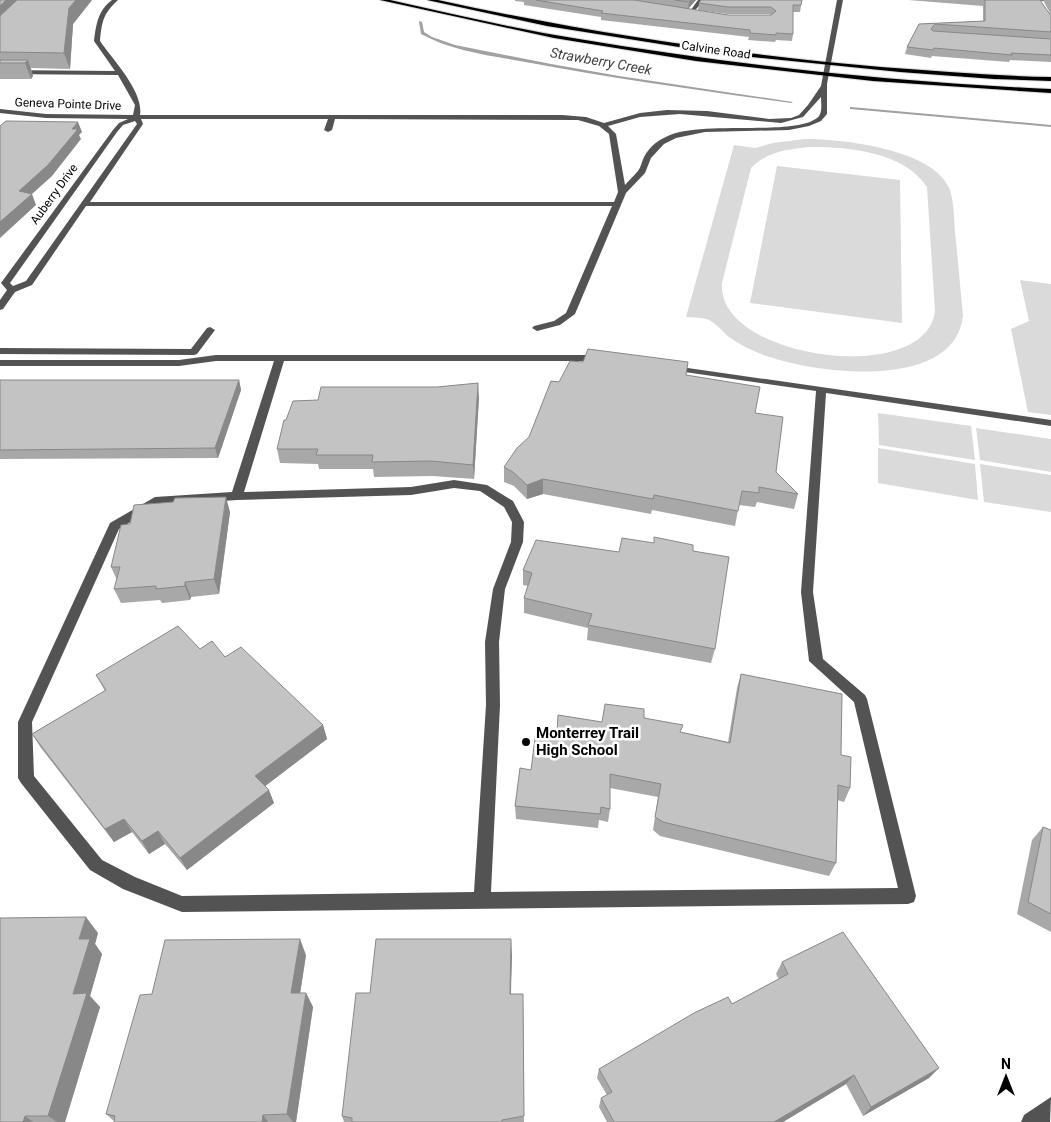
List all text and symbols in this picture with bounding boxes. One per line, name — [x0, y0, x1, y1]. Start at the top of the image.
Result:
street label: Calvine Road — [681, 38, 751, 62]
water label: Strawberry Creek — [549, 44, 654, 78]
street label: Geneva Pointe Drive — [14, 95, 122, 113]
street label: Auberry Drive — [27, 161, 81, 227]
place label: Monterrey Trail High School — [536, 724, 639, 759]
marker: Monterrey Trail High School — [520, 736, 532, 748]
north arrow — [981, 1052, 1031, 1102]
text: N — [1001, 1056, 1011, 1072]

